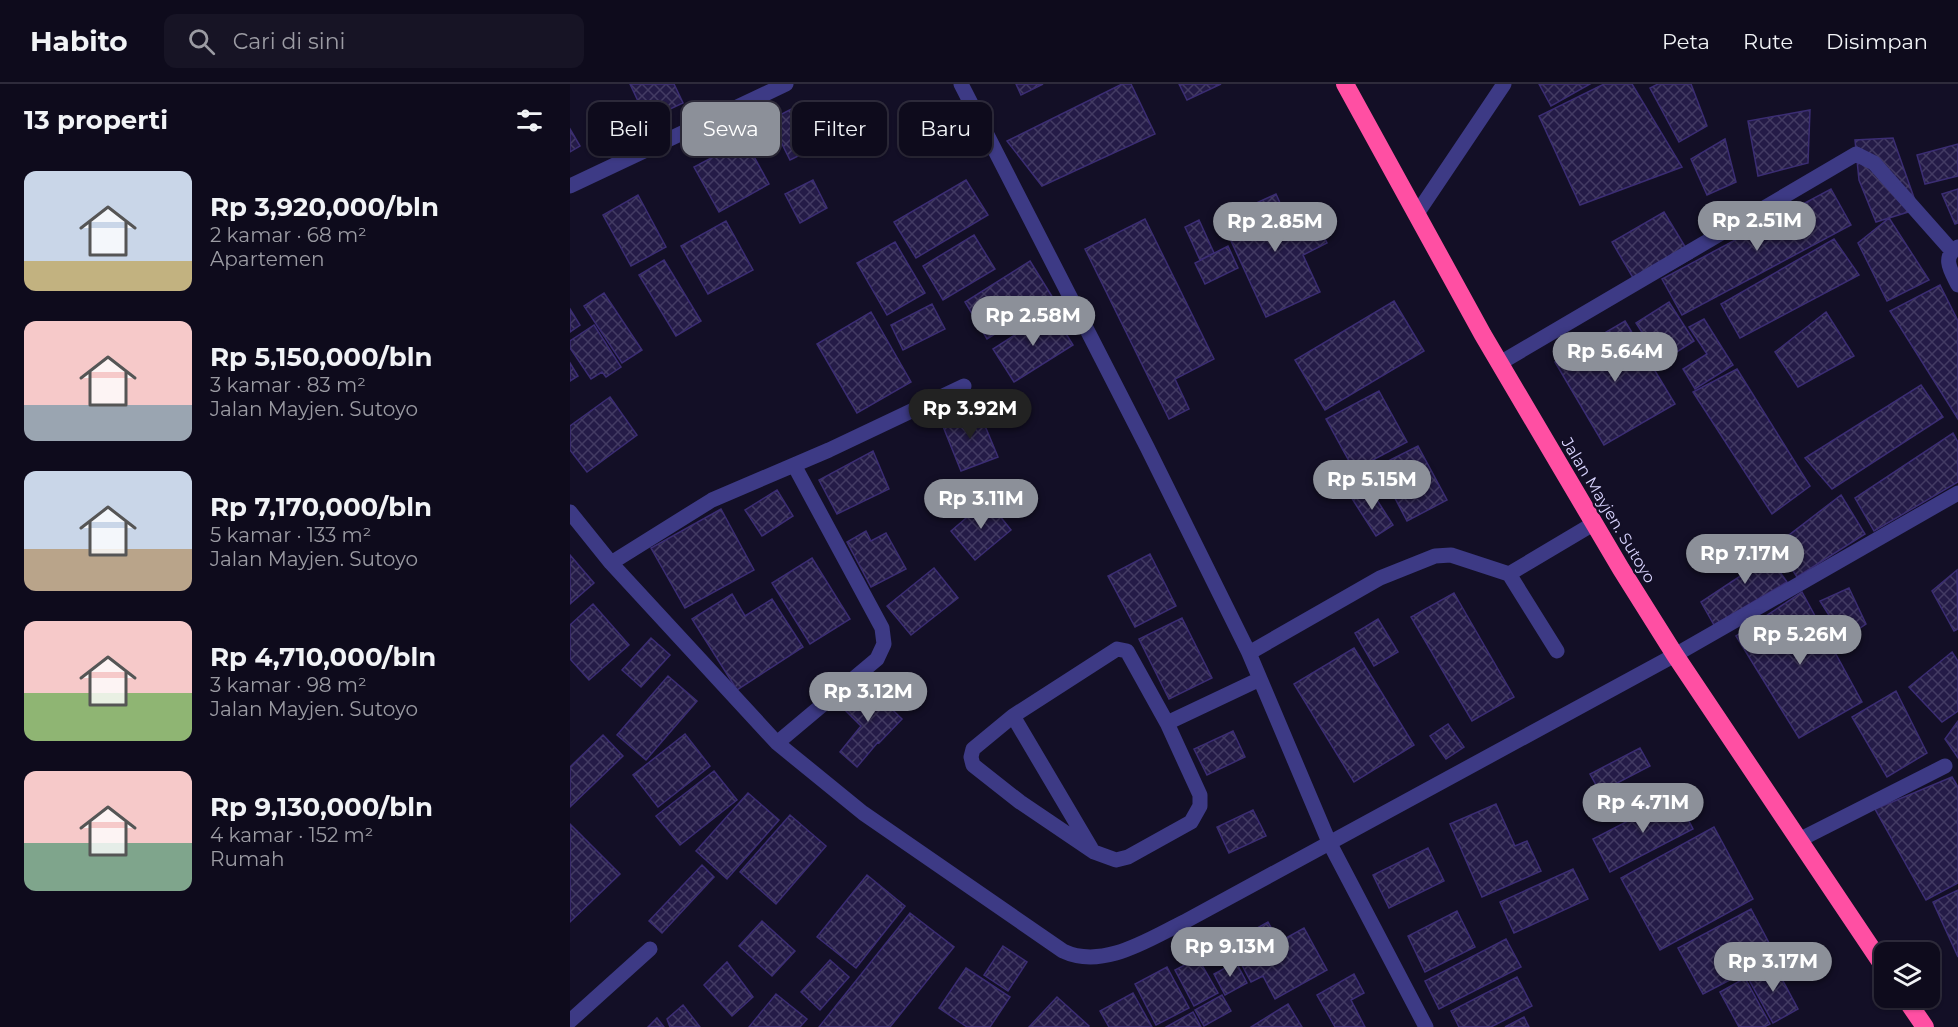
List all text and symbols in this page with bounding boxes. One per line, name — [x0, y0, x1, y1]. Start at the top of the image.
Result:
search box — [164, 14, 584, 68]
text: Habito — [30, 24, 128, 58]
icon: search — [185, 25, 218, 58]
text: Cari di sini — [233, 28, 346, 55]
text: Peta — [1662, 29, 1710, 54]
text: Rute — [1743, 29, 1793, 54]
text: Disimpan — [1826, 29, 1928, 54]
chip: Beli — [588, 102, 670, 156]
chip: Sewa — [682, 102, 780, 156]
chip: Filter — [792, 102, 887, 156]
chip: Baru — [899, 102, 992, 156]
text: 13 properti — [24, 104, 168, 136]
icon: filters — [513, 104, 546, 137]
text: Rp 3,920,000/bln — [210, 191, 439, 223]
icon: home — [72, 195, 144, 267]
pin: Rp 2.51M — [1695, 201, 1819, 252]
pin: Rp 2.85M — [1213, 202, 1337, 253]
text: Rp 2.51M — [1712, 208, 1802, 232]
text: Rp 2.85M — [1227, 209, 1323, 233]
text: 2 kamar · 68 m² — [210, 223, 367, 247]
text: Apartemen — [210, 247, 325, 271]
pin: Rp 2.58M — [971, 296, 1095, 347]
text: Rp 2.58M — [985, 303, 1081, 327]
pin: Rp 5.64M — [1553, 332, 1677, 383]
text: Rp 5.64M — [1567, 339, 1663, 363]
text: Rp 5,150,000/bln — [210, 341, 432, 373]
icon: home — [72, 345, 144, 417]
text: 3 kamar · 83 m² — [210, 373, 366, 397]
pin: Rp 3.92M — [908, 389, 1032, 440]
text: Rp 3.92M — [923, 396, 1017, 420]
text: Jalan Mayjen. Sutoyo — [210, 397, 418, 421]
street label: Jalan Mayjen. Sutoyo — [1557, 433, 1660, 586]
pin: Rp 5.15M — [1310, 460, 1434, 511]
text: Rp 5.15M — [1327, 467, 1417, 491]
pin: Rp 3.11M — [919, 479, 1043, 530]
text: Rp 3.11M — [938, 486, 1024, 510]
text: Rp 7,170,000/bln — [210, 491, 432, 523]
icon: home — [72, 495, 144, 567]
text: 5 kamar · 133 m² — [210, 523, 371, 547]
pin: Rp 7.17M — [1683, 534, 1807, 585]
text: Rp 7.17M — [1700, 541, 1790, 565]
text: Jalan Mayjen. Sutoyo — [210, 547, 418, 571]
pin: Rp 5.26M — [1738, 615, 1862, 666]
text: Rp 5.26M — [1752, 622, 1848, 646]
text: Rp 4,710,000/bln — [210, 641, 436, 673]
icon: home — [72, 645, 144, 717]
pin: Rp 3.12M — [806, 672, 930, 723]
text: 3 kamar · 98 m² — [210, 673, 367, 697]
text: Rp 3.12M — [823, 679, 913, 703]
text: Jalan Mayjen. Sutoyo — [210, 697, 418, 721]
pin: Rp 4.71M — [1581, 783, 1705, 834]
text: Rp 4.71M — [1597, 790, 1689, 814]
text: Rp 9,130,000/bln — [210, 791, 433, 823]
icon: home — [72, 795, 144, 867]
text: 4 kamar · 152 m² — [210, 823, 373, 847]
text: Rumah — [210, 847, 284, 871]
pin: Rp 9.13M — [1168, 927, 1292, 978]
text: Rp 9.13M — [1185, 934, 1275, 958]
pin: Rp 3.17M — [1711, 942, 1835, 993]
map controls — [1874, 942, 1940, 1008]
button: layers — [1874, 942, 1940, 1008]
text: Rp 3.17M — [1728, 949, 1818, 973]

